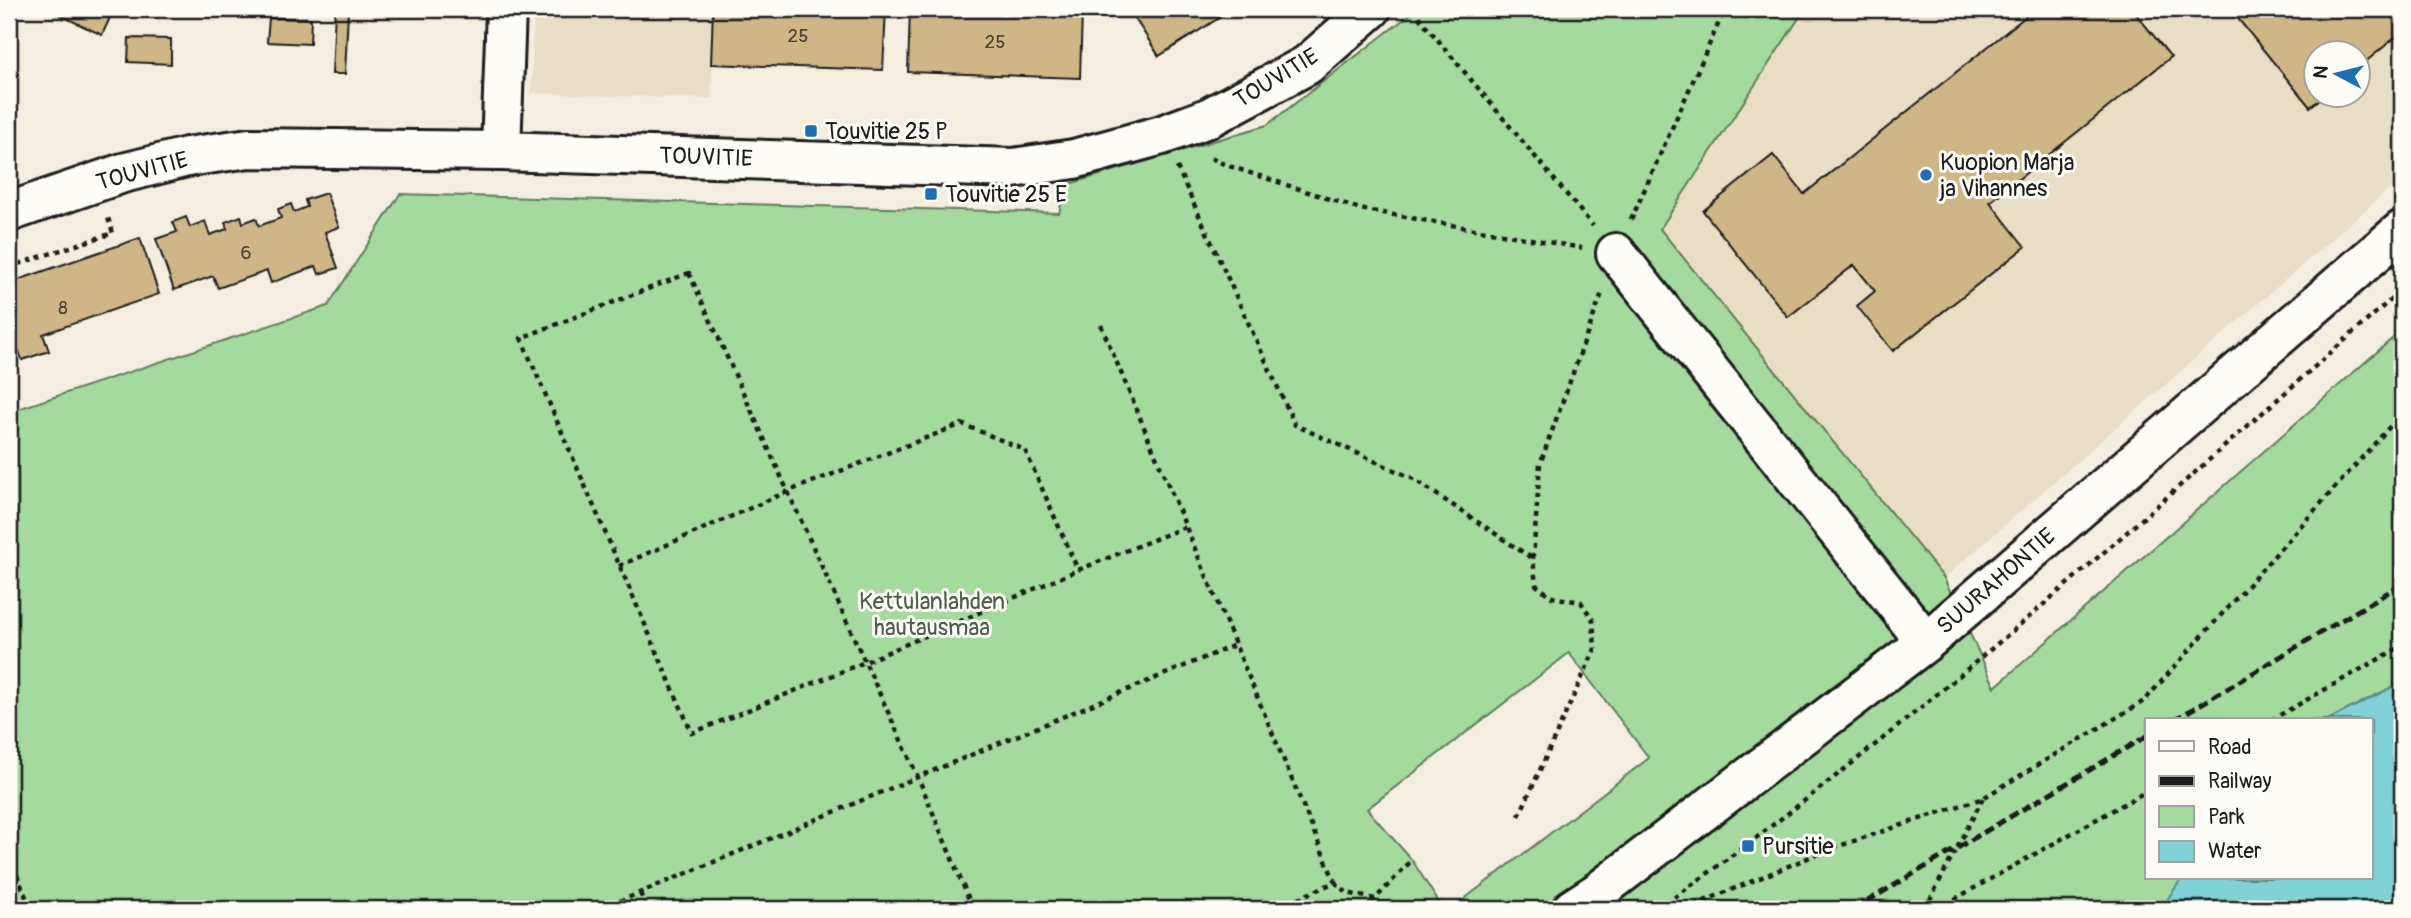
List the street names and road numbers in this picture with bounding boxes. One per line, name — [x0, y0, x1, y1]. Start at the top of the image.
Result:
street label: TOUVITIE — [1228, 41, 1324, 115]
street label: TOUVITIE — [659, 141, 753, 173]
street label: TOUVITIE — [93, 145, 191, 197]
street label: SUURAHONTIE — [1931, 521, 2061, 641]

